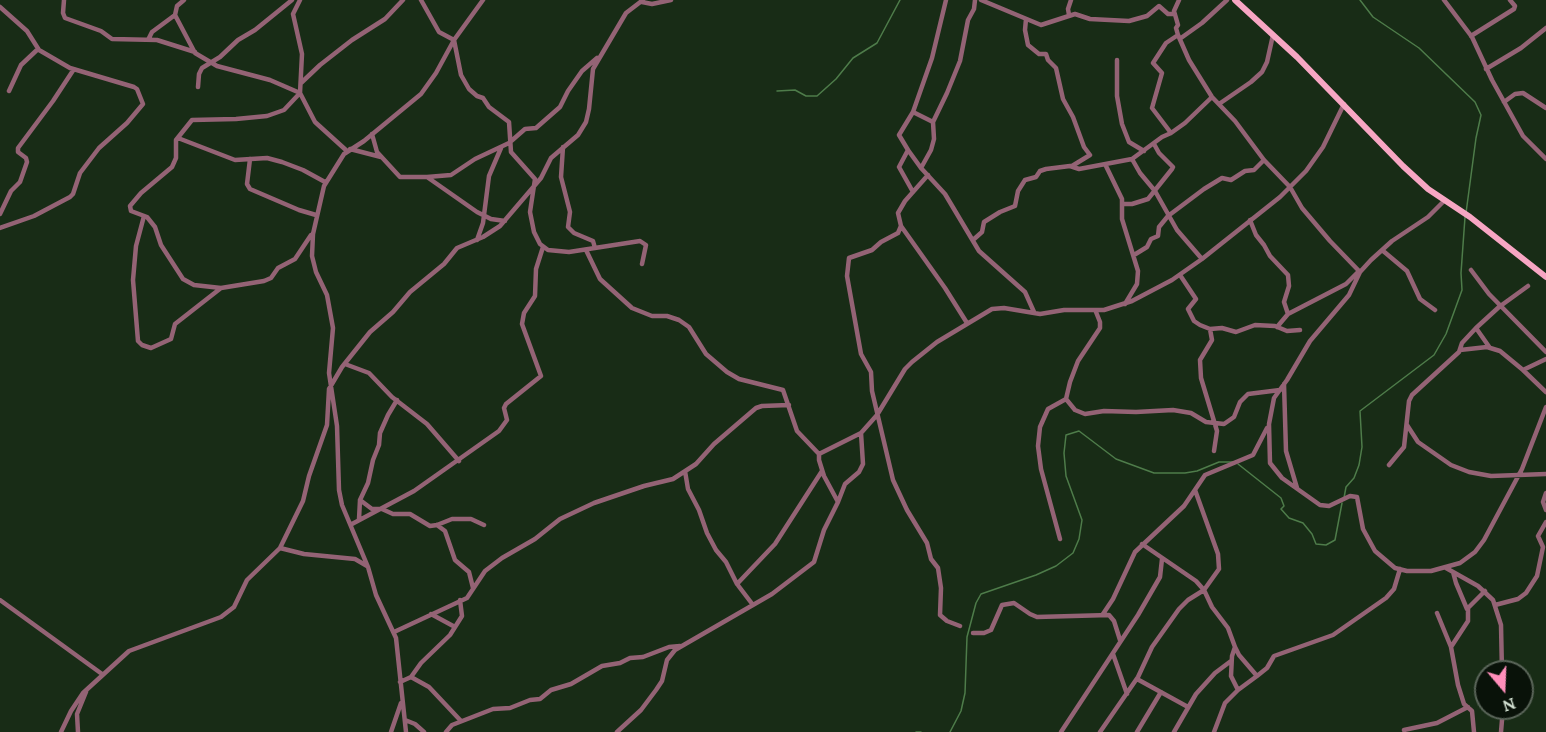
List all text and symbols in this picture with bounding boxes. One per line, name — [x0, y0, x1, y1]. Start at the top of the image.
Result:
north arrow — [1474, 660, 1534, 720]
text: N — [1500, 694, 1518, 717]

